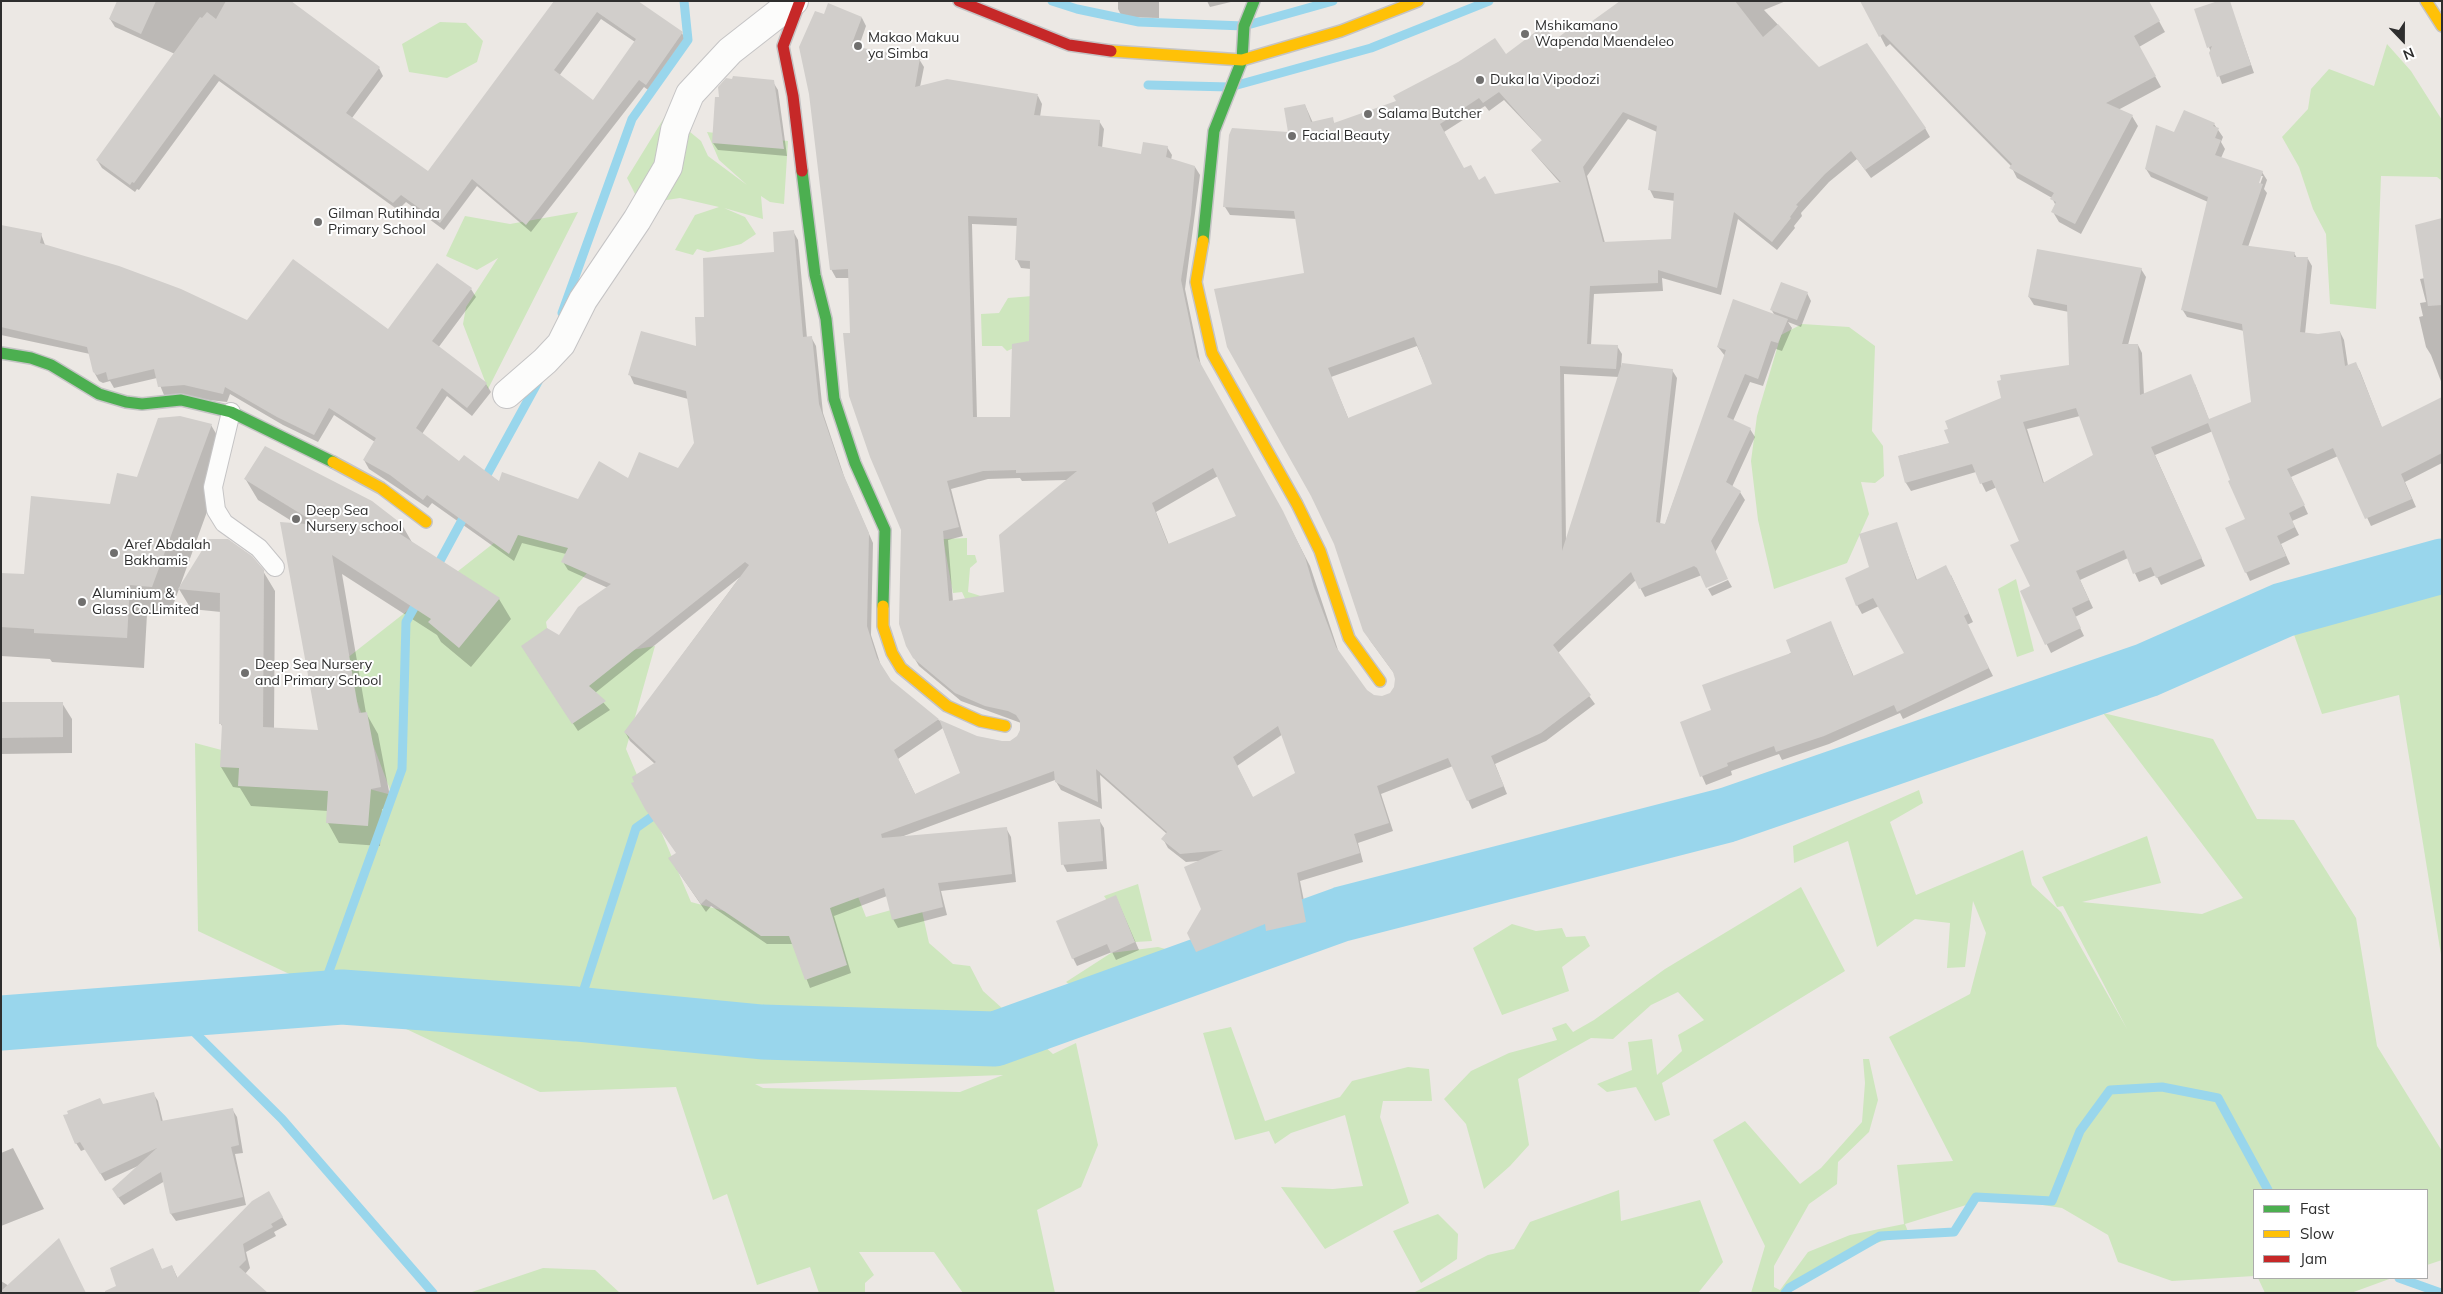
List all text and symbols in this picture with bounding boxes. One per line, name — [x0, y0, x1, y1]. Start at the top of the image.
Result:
north arrow — [2378, 15, 2428, 65]
place label: Mshikamano Wapenda Maendeleo — [1535, 18, 1674, 50]
marker: Mshikamano Wapenda Maendeleo — [1519, 28, 1531, 40]
place label: Makao Makuu ya Simba — [868, 30, 959, 62]
marker: Makao Makuu ya Simba — [852, 40, 864, 52]
text: N — [2400, 44, 2417, 64]
place label: Duka la Vipodozi — [1490, 72, 1600, 88]
marker: Duka la Vipodozi — [1474, 74, 1486, 86]
place label: Salama Butcher — [1378, 106, 1481, 122]
marker: Salama Butcher — [1362, 108, 1374, 120]
place label: Facial Beauty — [1302, 128, 1390, 144]
marker: Facial Beauty — [1286, 130, 1298, 142]
place label: Gilman Rutihinda Primary School — [328, 206, 440, 238]
marker: Gilman Rutihinda Primary School — [312, 216, 324, 228]
place label: Deep Sea Nursery school — [306, 503, 402, 536]
marker: Deep Sea Nursery school — [290, 513, 302, 525]
place label: Aref Abdalah Bakhamis — [124, 537, 211, 570]
marker: Aref Abdalah Bakhamis — [108, 547, 120, 559]
place label: Aluminium & Glass Co.Limited — [92, 586, 199, 618]
marker: Aluminium & Glass Co.Limited — [76, 596, 88, 608]
place label: Deep Sea Nursery and Primary School — [255, 657, 382, 690]
marker: Deep Sea Nursery and Primary School — [239, 667, 251, 679]
legend — [2253, 1189, 2428, 1279]
text: Fast — [2300, 1199, 2330, 1218]
text: Slow — [2300, 1224, 2334, 1243]
text: Jam — [2300, 1249, 2327, 1268]

